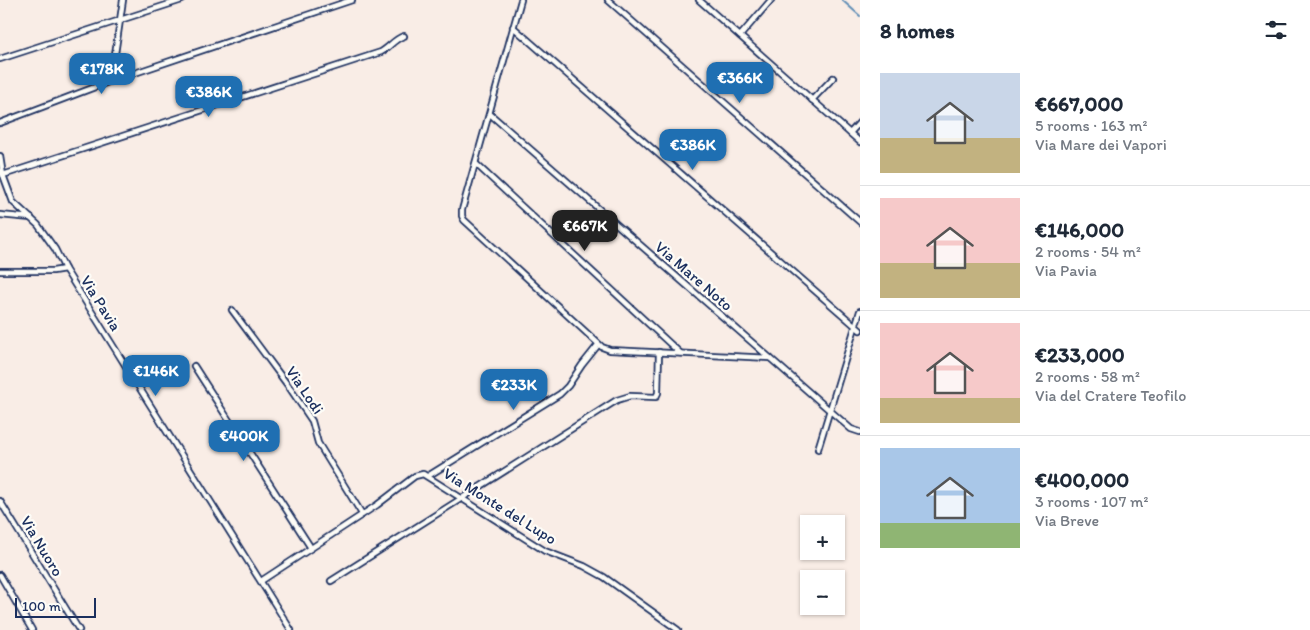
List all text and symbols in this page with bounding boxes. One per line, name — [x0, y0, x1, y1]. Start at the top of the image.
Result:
icon: filters — [1262, 16, 1290, 44]
text: 8 homes — [880, 18, 955, 43]
pin: €178K — [67, 52, 137, 95]
text: €178K — [80, 59, 124, 78]
pin: €366K — [705, 62, 775, 104]
text: €366K — [717, 68, 763, 87]
pin: €386K — [174, 76, 244, 118]
text: €386K — [186, 82, 232, 101]
text: €667,000 — [1035, 91, 1123, 116]
icon: home — [920, 93, 980, 153]
text: 5 rooms · 163 m² — [1035, 116, 1147, 135]
pin: €386K — [658, 128, 728, 171]
text: €386K — [670, 135, 716, 154]
text: Via Mare dei Vapori — [1035, 135, 1167, 154]
pin: €667K — [550, 210, 620, 252]
text: €667K — [563, 216, 607, 235]
text: €146,000 — [1035, 217, 1124, 242]
icon: home — [920, 218, 980, 278]
street label: Via Mare Noto — [651, 237, 737, 315]
text: 2 rooms · 54 m² — [1035, 242, 1141, 261]
text: Via Pavia — [1035, 261, 1097, 280]
street label: Via Pavia — [77, 272, 125, 334]
text: €233,000 — [1035, 342, 1125, 367]
icon: home — [920, 343, 980, 403]
pin: €146K — [121, 354, 191, 397]
text: €146K — [134, 361, 178, 380]
street label: Via Lodi — [282, 362, 328, 418]
text: 2 rooms · 58 m² — [1035, 367, 1140, 386]
pin: €233K — [479, 368, 549, 411]
text: €233K — [491, 375, 537, 394]
text: Via del Cratere Teofilo — [1035, 386, 1187, 405]
pin: €400K — [209, 420, 279, 462]
text: €400K — [220, 426, 268, 445]
street label: Via Monte del Lupo — [440, 464, 560, 548]
text: €400,000 — [1035, 467, 1129, 492]
icon: home — [920, 468, 980, 528]
text: 3 rooms · 107 m² — [1035, 492, 1148, 511]
text: Via Breve — [1035, 511, 1099, 530]
street label: Via Nuoro — [17, 512, 67, 580]
map controls — [800, 515, 845, 615]
button: + — [800, 515, 845, 560]
button: − — [800, 570, 845, 615]
scale bar — [15, 595, 96, 618]
text: 100 m — [22, 598, 61, 615]

